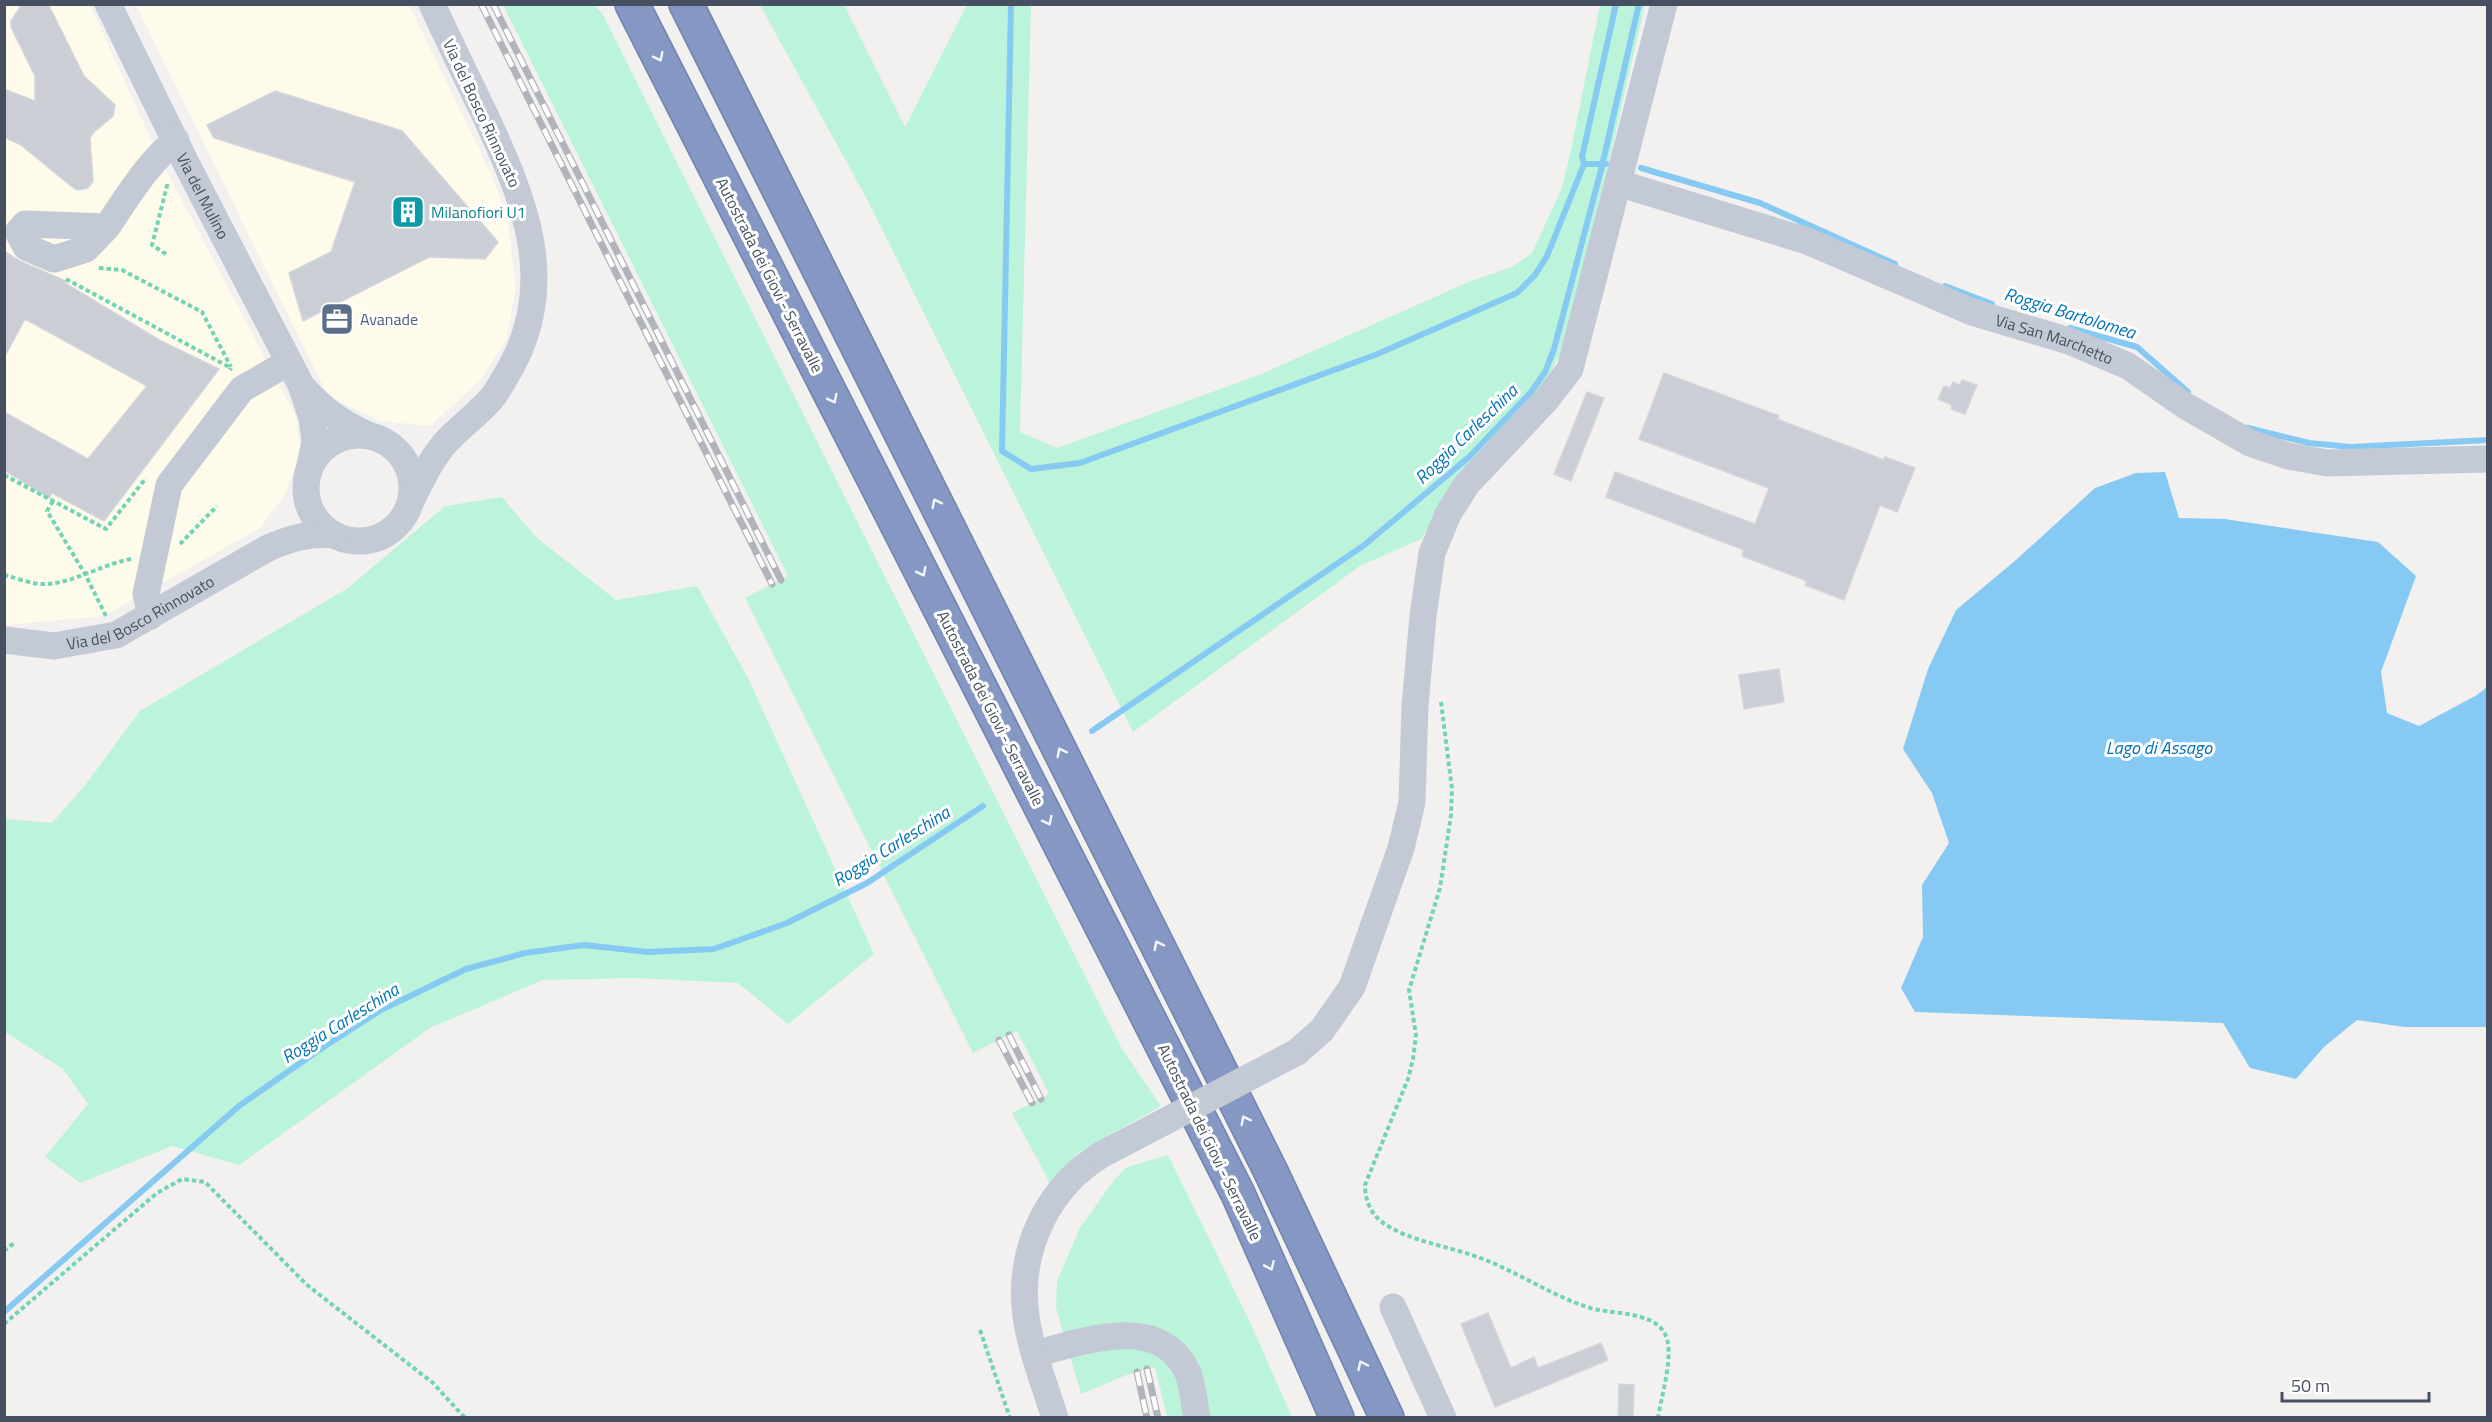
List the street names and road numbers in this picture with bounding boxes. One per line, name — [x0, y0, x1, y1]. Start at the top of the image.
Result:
street label: Via del Bosco Rinnovato — [437, 35, 527, 191]
street label: Via del Mulino — [171, 148, 235, 243]
street label: Autostrada dei Giovi - Serravalle — [710, 173, 830, 377]
street label: Via San Marchetto — [1992, 308, 2117, 370]
street label: Via del Bosco Rinnovato — [65, 569, 219, 656]
street label: Autostrada dei Giovi - Serravalle — [931, 606, 1051, 810]
street label: Autostrada dei Giovi - Serravalle — [1152, 1040, 1268, 1244]

